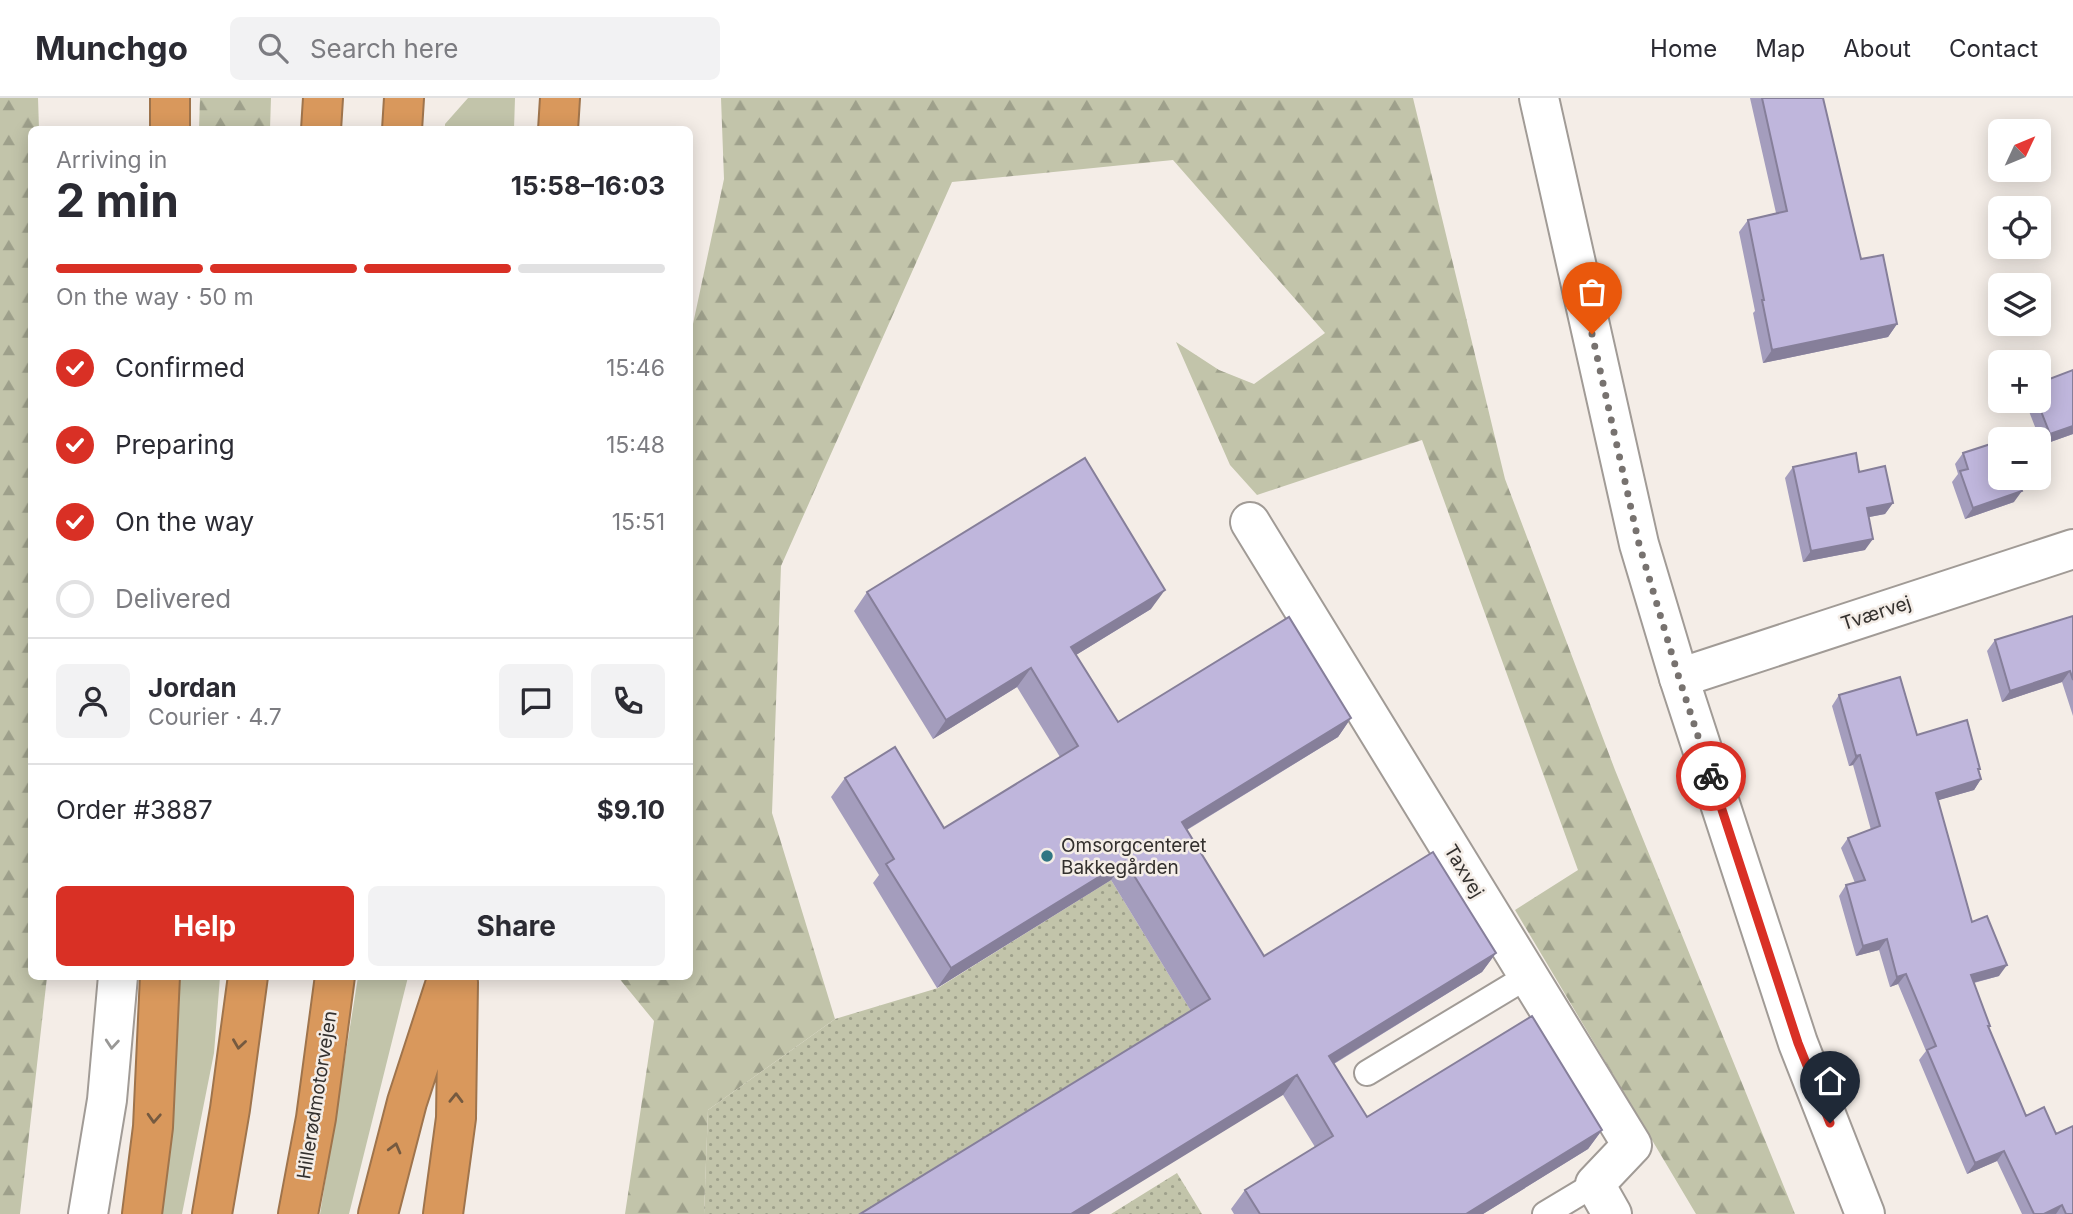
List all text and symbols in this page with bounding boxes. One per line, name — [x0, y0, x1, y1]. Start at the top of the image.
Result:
search box — [230, 17, 720, 80]
text: Munchgo — [35, 28, 188, 68]
icon: search — [254, 29, 292, 67]
text: Search here — [310, 33, 459, 64]
text: Home — [1650, 34, 1717, 63]
text: Map — [1755, 34, 1805, 63]
text: About — [1843, 34, 1911, 63]
text: Contact — [1949, 34, 2038, 63]
north arrow — [1988, 119, 2051, 182]
map controls — [1988, 119, 2051, 490]
text: Arriving in — [56, 146, 167, 174]
text: 15:58–16:03 — [511, 170, 665, 201]
text: 2 min — [56, 172, 179, 228]
button: locate — [1988, 196, 2051, 259]
pin — [1562, 262, 1622, 334]
icon: bag — [1573, 273, 1611, 311]
button: layers — [1988, 273, 2051, 336]
text: On the way · 50 m — [56, 283, 254, 311]
icon: check — [56, 349, 94, 387]
button: + — [1988, 350, 2051, 413]
text: Confirmed — [115, 352, 245, 383]
text: 15:46 — [606, 354, 665, 382]
icon: check — [56, 426, 94, 464]
button: − — [1988, 427, 2051, 490]
text: Preparing — [115, 429, 235, 460]
text: 15:48 — [606, 431, 665, 459]
icon: check — [56, 503, 94, 541]
text: On the way — [115, 506, 254, 537]
text: 15:51 — [612, 508, 665, 536]
text: Delivered — [115, 583, 231, 614]
street label: Tværvej — [1838, 591, 1914, 635]
button: person — [56, 664, 130, 738]
button: chat — [499, 664, 573, 738]
button: phone — [591, 664, 665, 738]
text: Jordan — [148, 672, 237, 703]
text: Courier · 4.7 — [148, 703, 282, 731]
courier — [1676, 741, 1746, 811]
icon: bike — [1692, 757, 1730, 795]
text: Order #3887 — [56, 794, 213, 825]
text: $9.10 — [597, 794, 665, 825]
place label: Omsorgcenteret Bakkegården — [1061, 834, 1206, 879]
street label: Taxvej — [1439, 840, 1489, 902]
marker: Omsorgcenteret Bakkegården — [1039, 848, 1055, 864]
button: Help — [56, 886, 354, 966]
button: Share — [368, 886, 665, 966]
street label: Hillerødmotorvejen — [292, 1009, 342, 1181]
one-way arrow — [232, 1038, 247, 1050]
one-way arrow — [104, 1039, 119, 1050]
pin — [1800, 1051, 1860, 1123]
icon: home — [1811, 1062, 1849, 1100]
one-way arrow — [448, 1092, 464, 1102]
one-way arrow — [146, 1113, 161, 1124]
one-way arrow — [387, 1142, 401, 1154]

